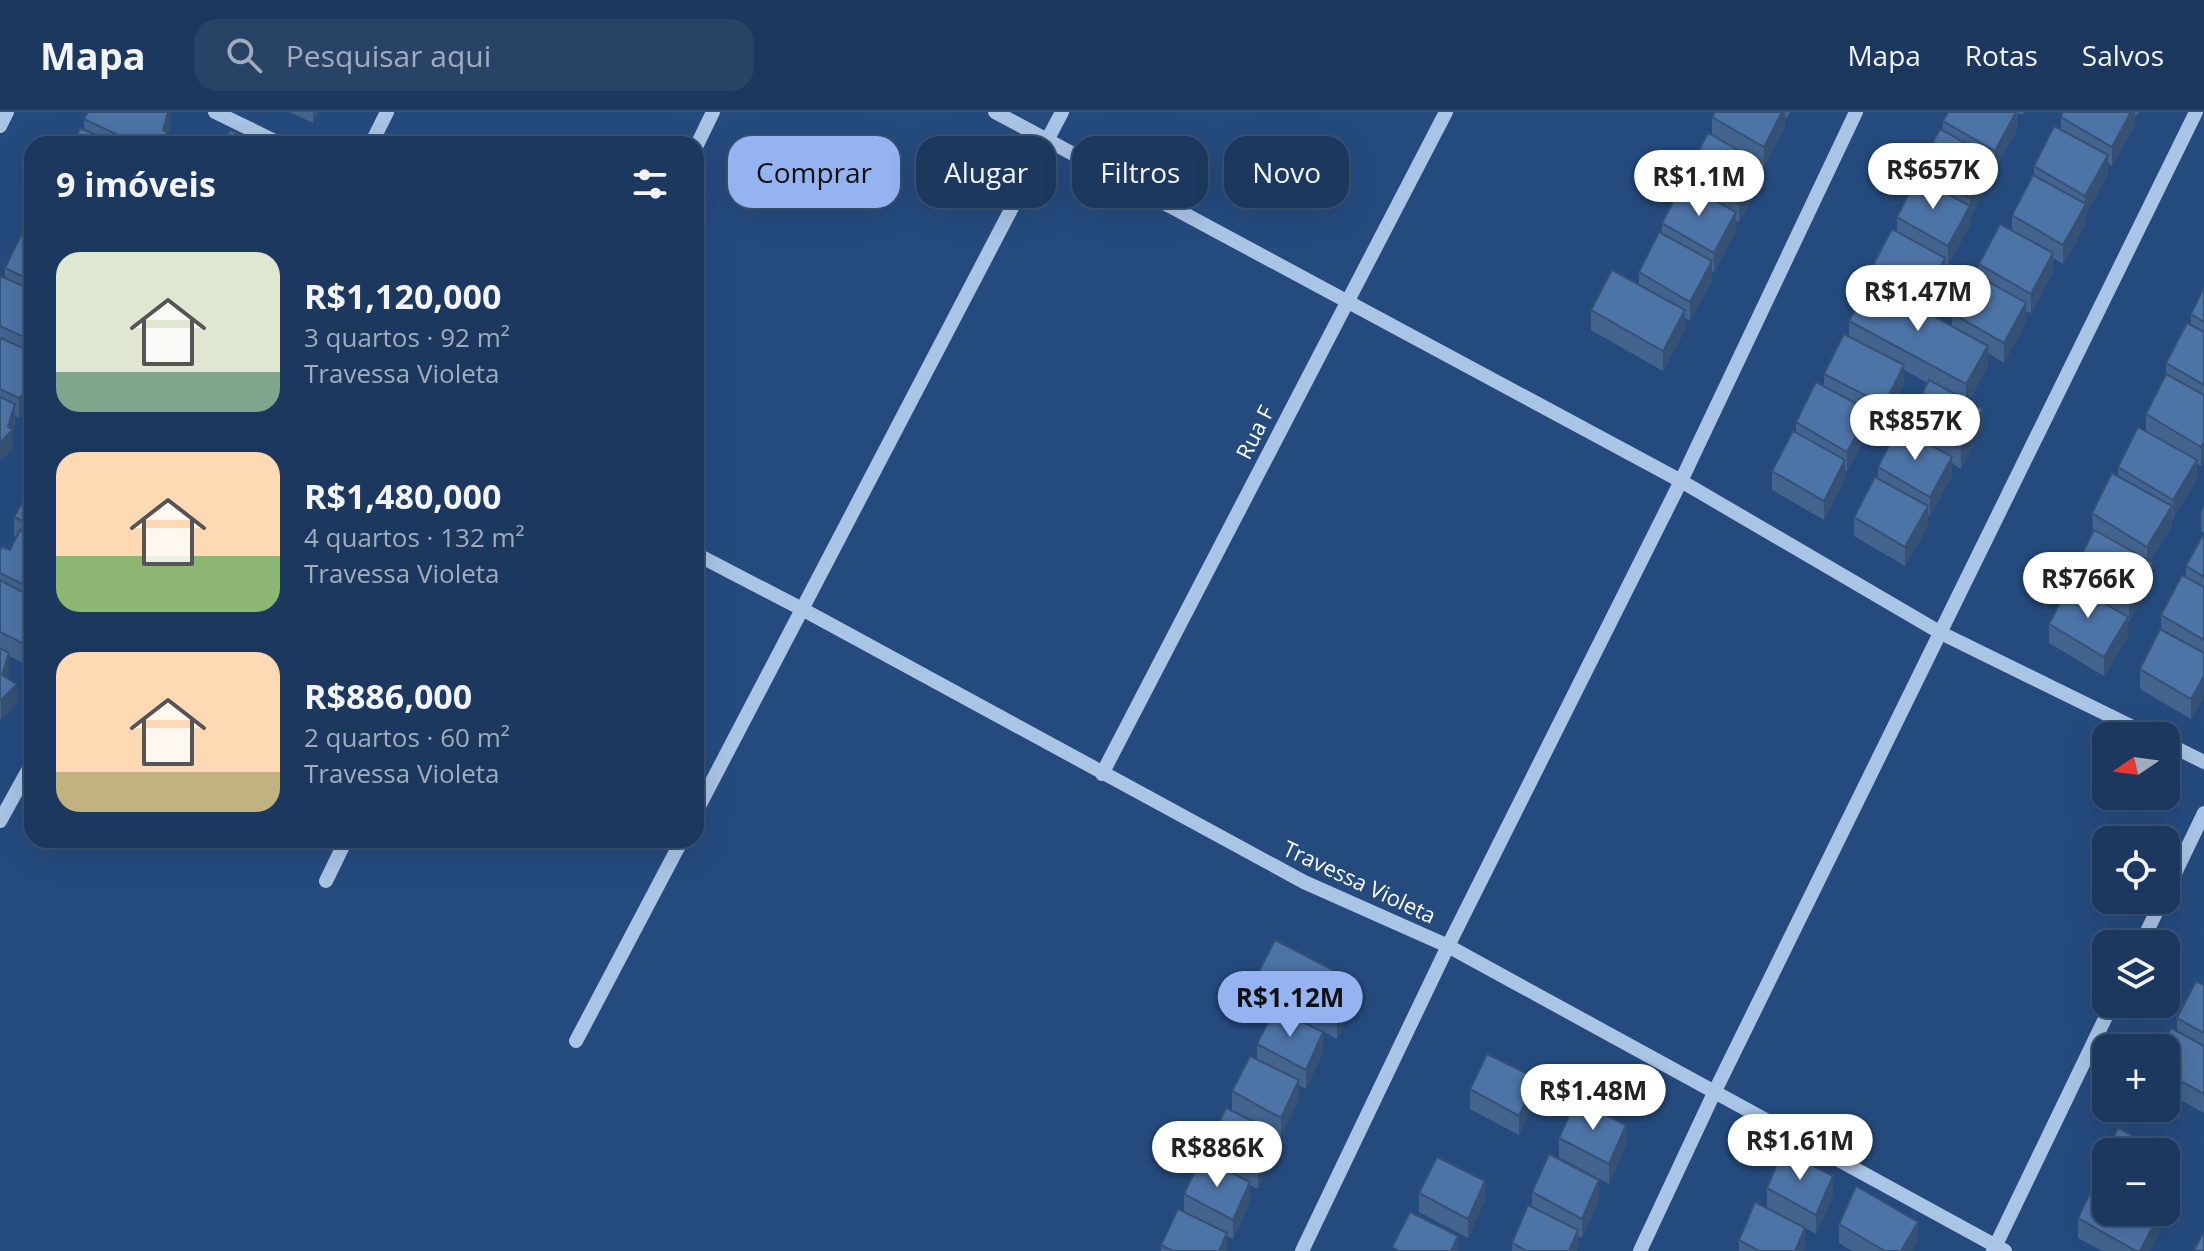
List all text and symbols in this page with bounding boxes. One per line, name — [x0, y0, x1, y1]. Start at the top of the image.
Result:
search box — [194, 19, 754, 91]
text: Mapa — [40, 29, 146, 81]
icon: search — [222, 33, 266, 77]
text: Pesquisar aqui — [286, 35, 491, 76]
text: Mapa — [1847, 36, 1921, 74]
text: Rotas — [1965, 36, 2038, 74]
text: Salvos — [2082, 36, 2164, 74]
chip: Comprar — [728, 136, 900, 208]
chip: Alugar — [916, 136, 1056, 208]
chip: Filtros — [1072, 136, 1208, 208]
chip: Novo — [1224, 136, 1349, 208]
pin: R$657K — [1868, 143, 1998, 211]
pin: R$1.1M — [1634, 150, 1764, 218]
text: R$657K — [1886, 151, 1980, 187]
text: R$1.1M — [1652, 158, 1746, 194]
text: 9 imóveis — [56, 161, 216, 207]
icon: filters — [628, 162, 672, 206]
pin: R$1.47M — [1844, 265, 1992, 333]
text: R$1,120,000 — [304, 273, 501, 319]
text: R$1.47M — [1864, 273, 1972, 309]
icon: home — [120, 284, 216, 380]
text: 3 quartos · 92 m² — [304, 319, 510, 355]
text: Travessa Violeta — [304, 355, 500, 391]
pin: R$857K — [1850, 394, 1980, 462]
street label: Rua F — [1228, 400, 1280, 464]
text: R$857K — [1868, 402, 1962, 438]
text: R$1,480,000 — [304, 473, 501, 519]
icon: home — [120, 484, 216, 580]
text: 4 quartos · 132 m² — [304, 519, 525, 555]
pin: R$766K — [2023, 552, 2153, 620]
text: Travessa Violeta — [304, 555, 500, 591]
text: R$766K — [2041, 560, 2135, 596]
text: R$886,000 — [304, 673, 472, 719]
icon: home — [120, 684, 216, 780]
text: 2 quartos · 60 m² — [304, 719, 510, 755]
north arrow — [2092, 722, 2180, 810]
map controls — [2092, 722, 2180, 1226]
text: Travessa Violeta — [304, 755, 500, 791]
button: locate — [2092, 826, 2180, 914]
street label: Travessa Violeta — [1279, 832, 1441, 930]
button: layers — [2092, 930, 2180, 1018]
pin: R$1.12M — [1216, 971, 1364, 1039]
text: R$1.12M — [1236, 979, 1344, 1015]
button: + — [2092, 1034, 2180, 1122]
pin: R$1.48M — [1519, 1064, 1667, 1132]
text: R$1.48M — [1539, 1072, 1647, 1108]
pin: R$1.61M — [1726, 1114, 1874, 1182]
pin: R$886K — [1152, 1121, 1282, 1189]
text: R$1.61M — [1746, 1122, 1854, 1158]
text: R$886K — [1170, 1129, 1264, 1165]
button: − — [2092, 1138, 2180, 1226]

